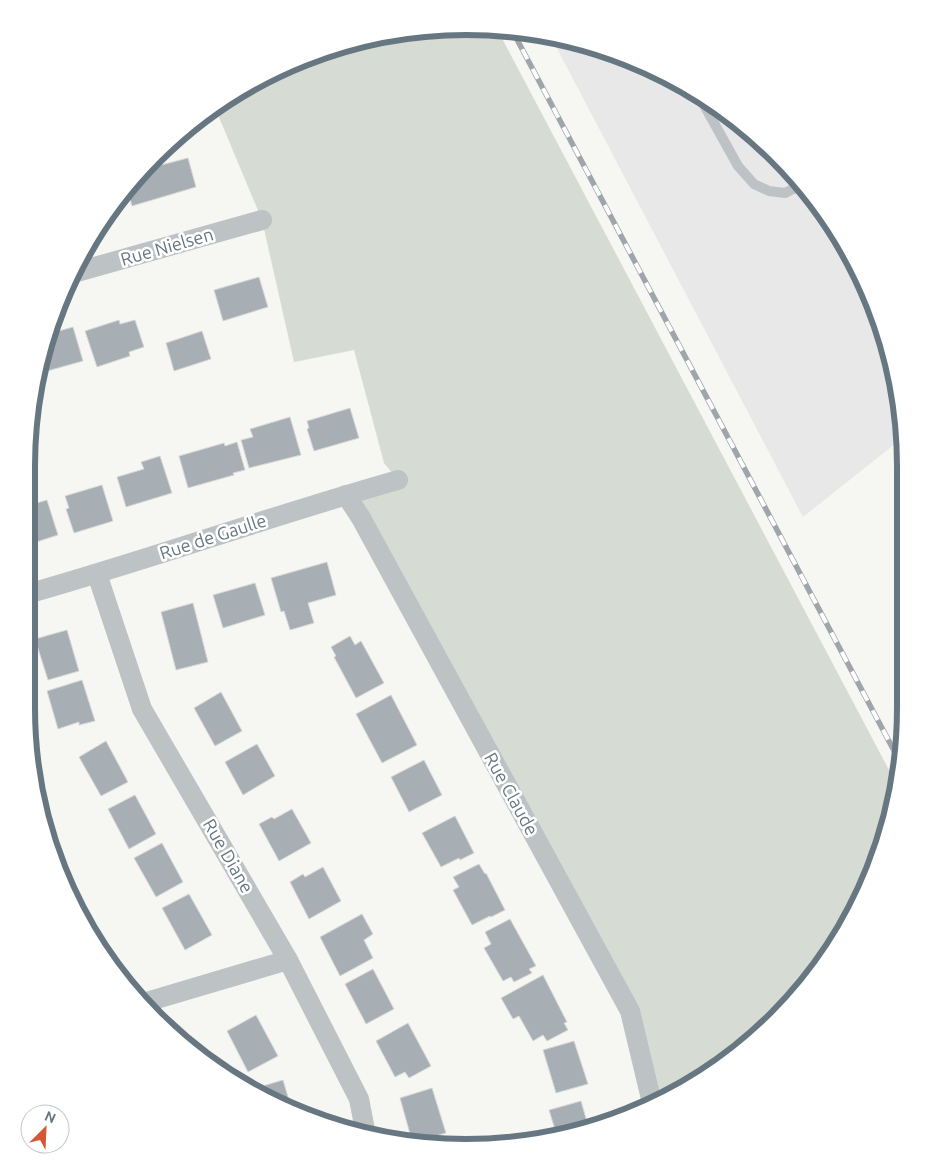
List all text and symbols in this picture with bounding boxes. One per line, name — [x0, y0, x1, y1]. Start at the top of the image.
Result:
street label: Rue Nielsen — [118, 223, 215, 269]
street label: Rue de Gaulle — [157, 509, 269, 563]
street label: Rue Claude — [481, 749, 543, 838]
street label: Rue Diane — [200, 815, 258, 896]
north arrow — [20, 1104, 70, 1154]
text: N — [42, 1108, 58, 1127]

